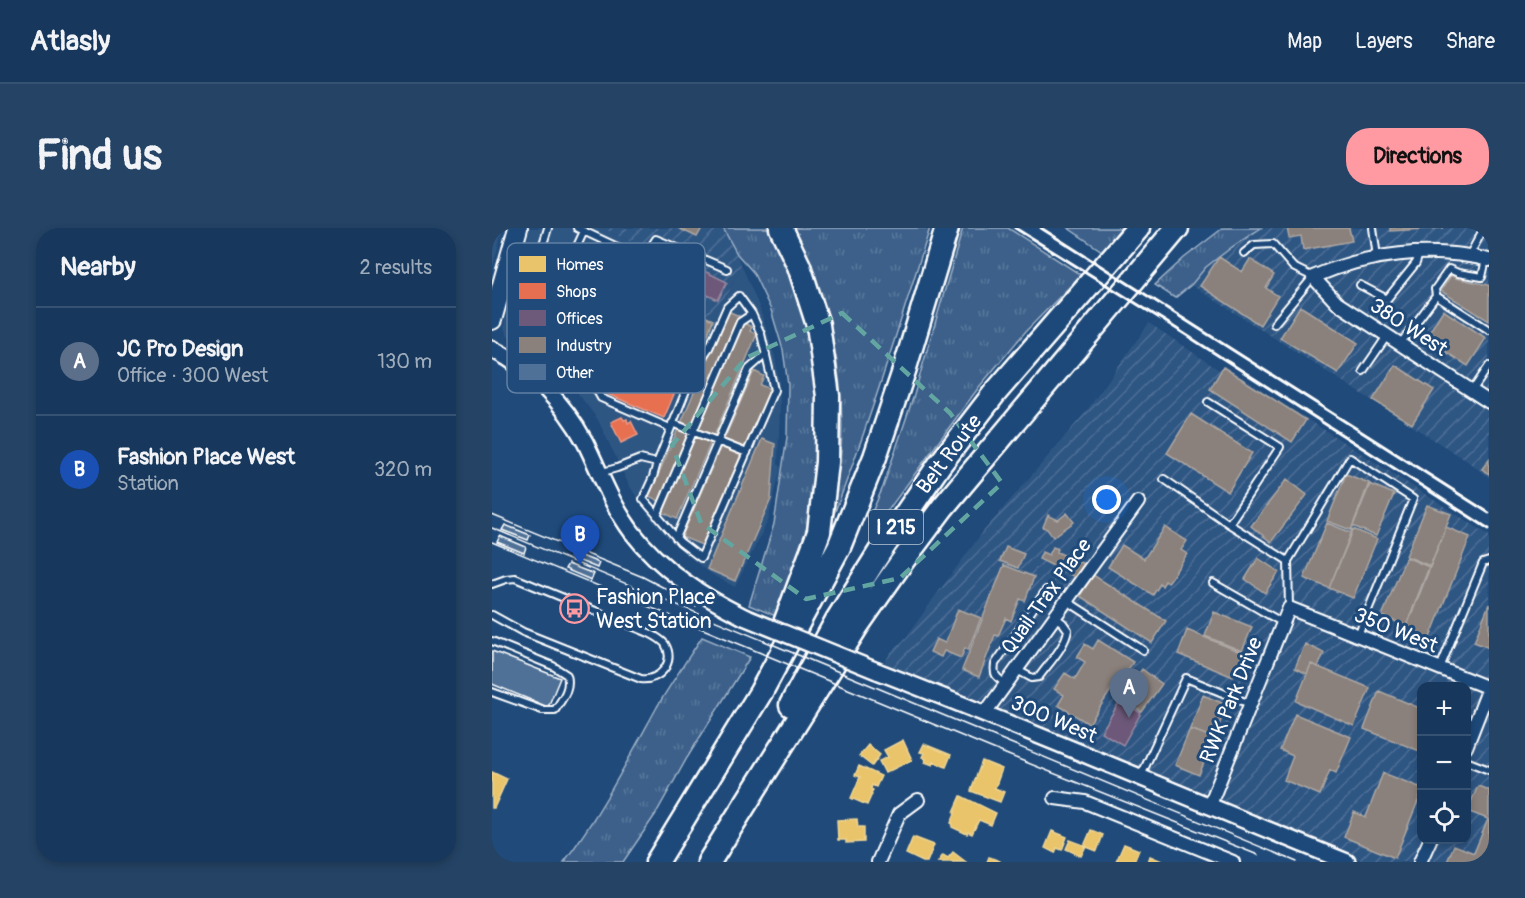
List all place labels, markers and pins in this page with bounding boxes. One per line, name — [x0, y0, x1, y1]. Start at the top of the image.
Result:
pin: B — [560, 516, 599, 565]
place label: Fashion Place West Station — [596, 584, 716, 635]
bus stop icon: Fashion Place West Station — [559, 593, 591, 625]
pin: A — [1110, 668, 1148, 718]

